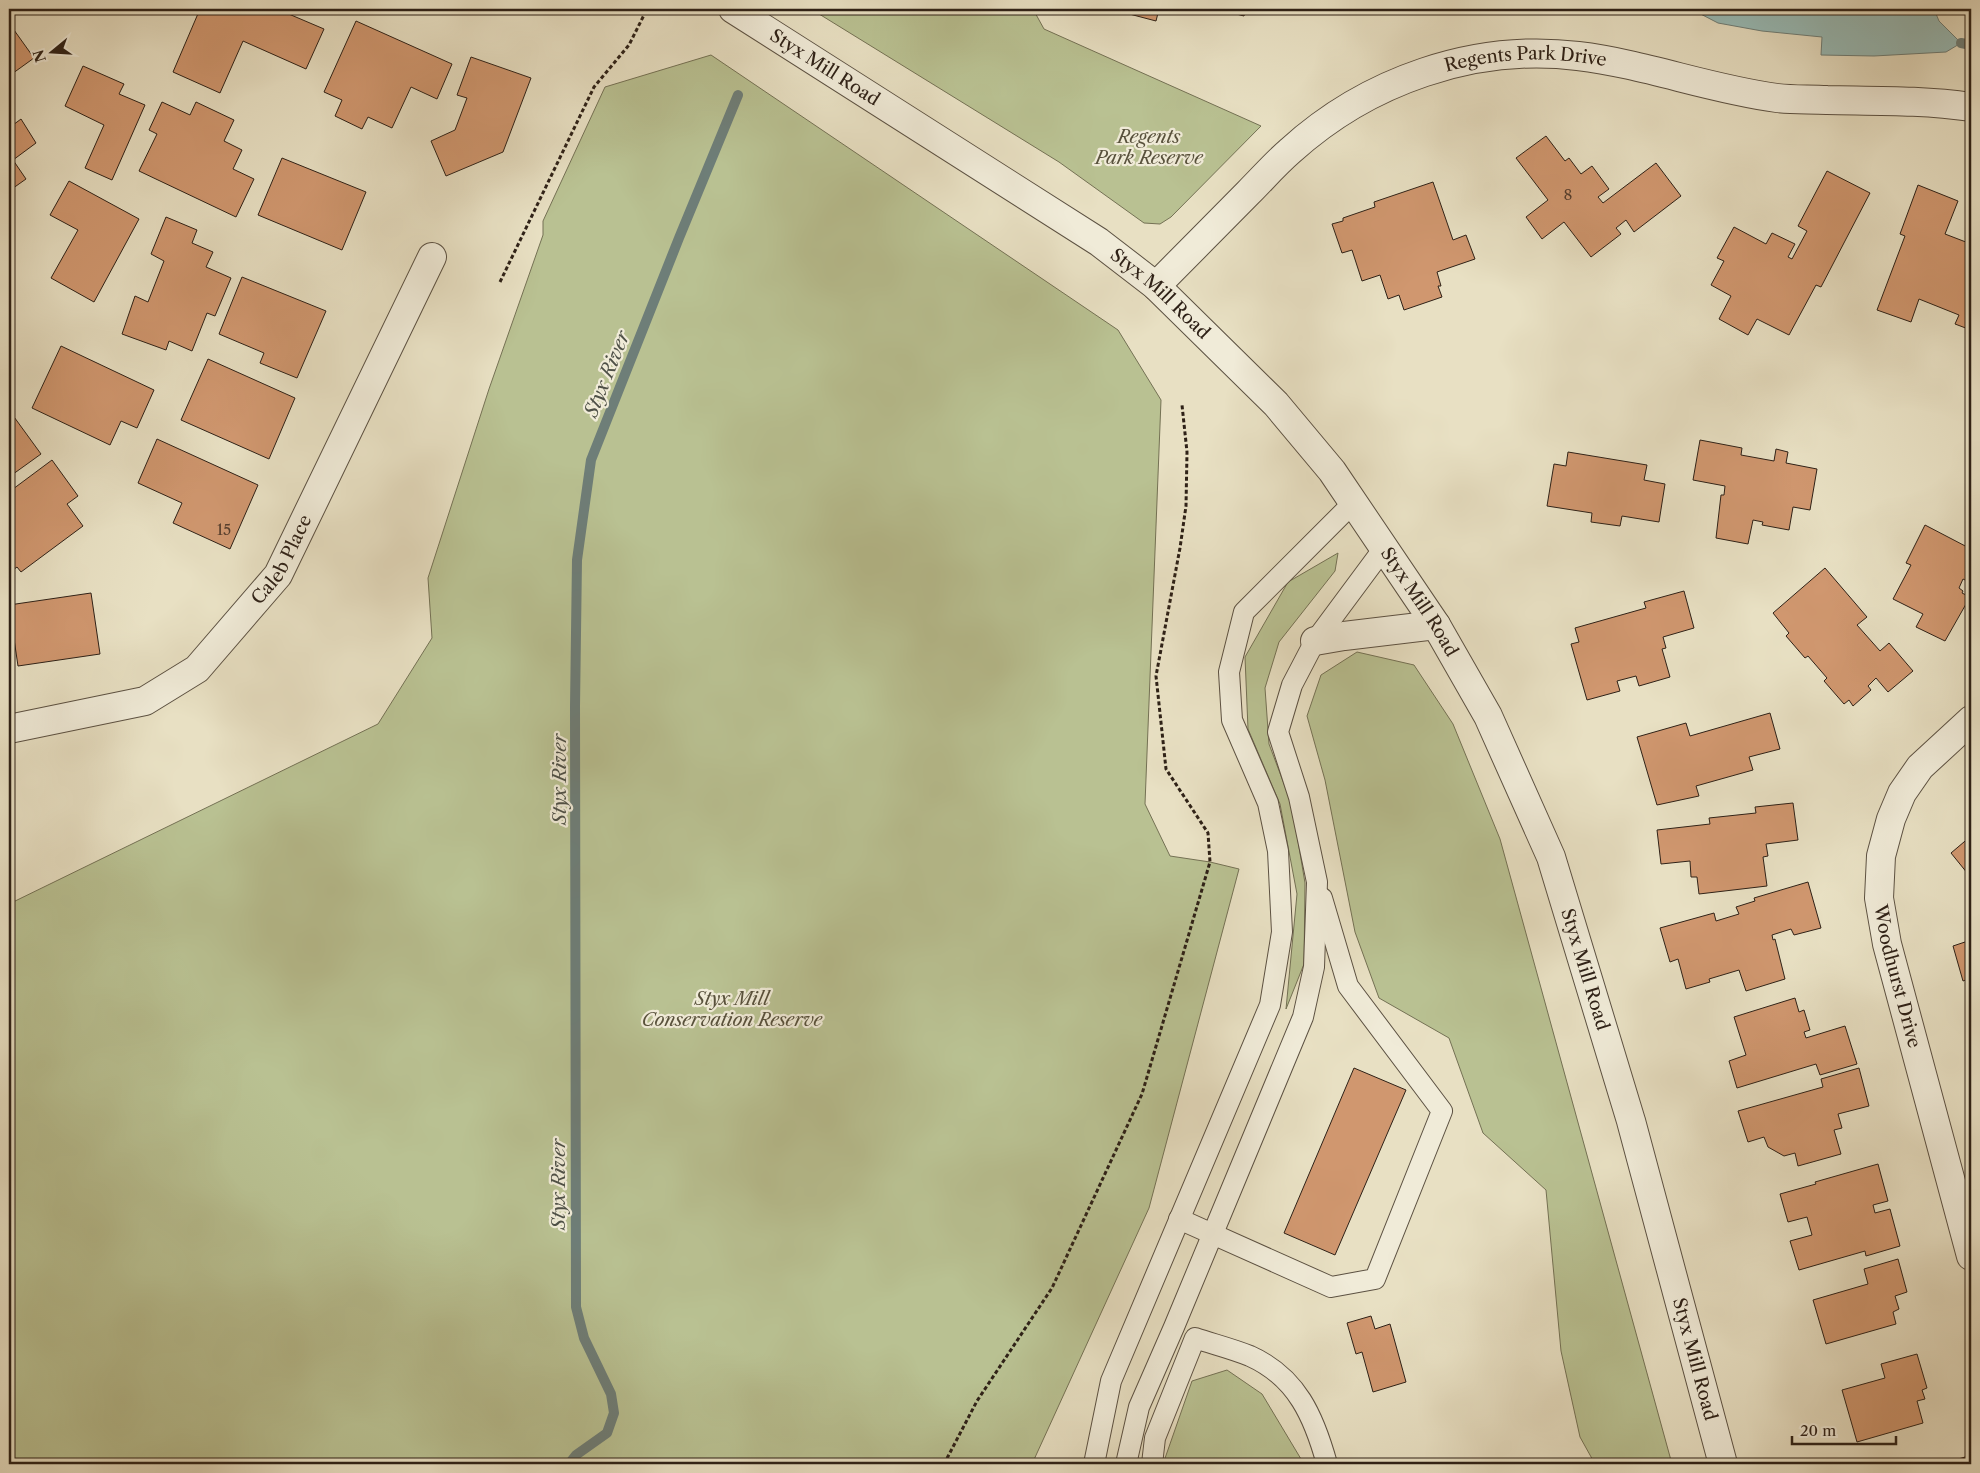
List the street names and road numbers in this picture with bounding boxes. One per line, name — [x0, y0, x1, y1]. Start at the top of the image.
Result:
street label: Styx Mill Road — [766, 24, 884, 111]
street label: Regents Park Drive — [1442, 42, 1608, 77]
street label: Styx Mill Road — [1106, 244, 1214, 344]
street label: Caleb Place — [247, 511, 316, 609]
street label: Styx Mill Road — [1376, 543, 1463, 661]
street label: Woodhurst Drive — [1869, 902, 1925, 1050]
street label: Styx Mill Road — [1556, 906, 1614, 1033]
street label: Styx Mill Road — [1668, 1295, 1722, 1423]

